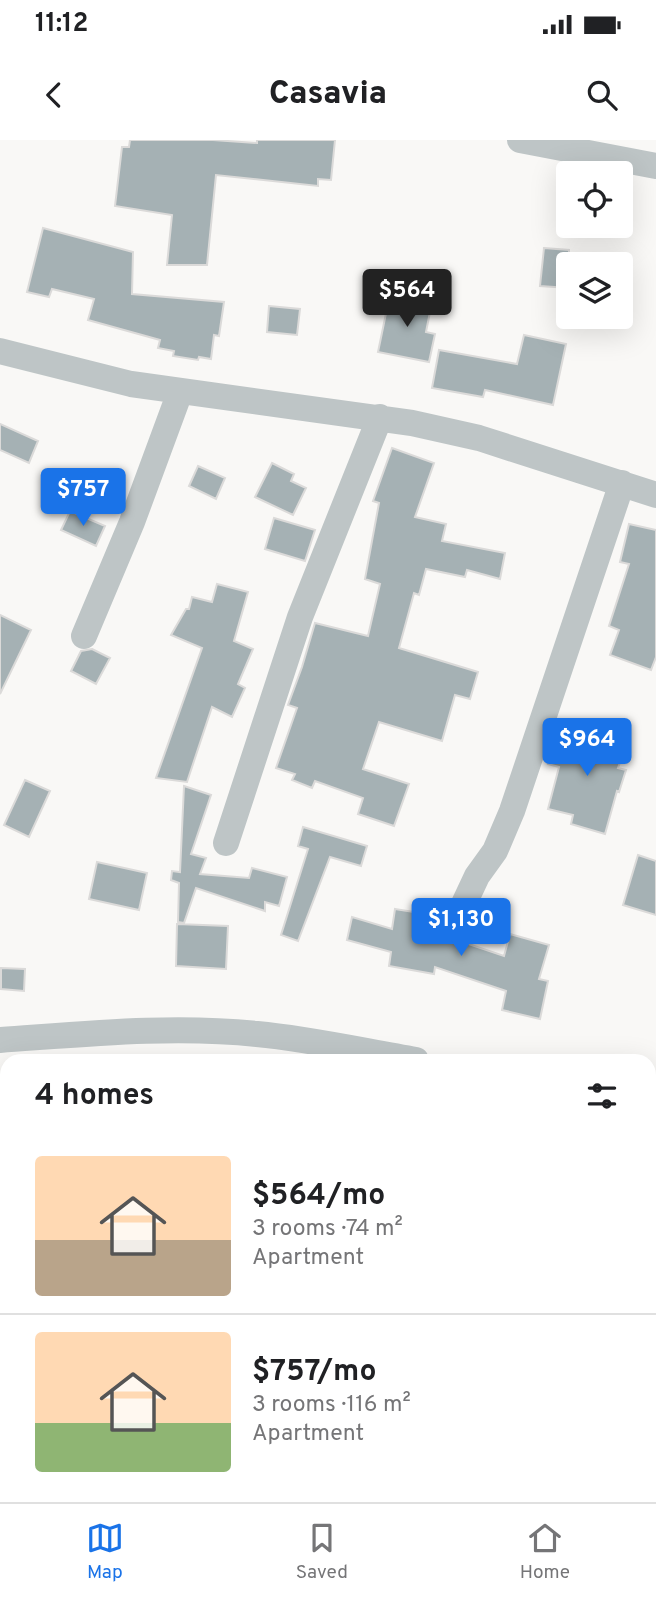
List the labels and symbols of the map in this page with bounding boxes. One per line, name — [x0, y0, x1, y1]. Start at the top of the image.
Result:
pin: $564 — [366, 270, 448, 329]
pin: $757 — [42, 468, 124, 528]
pin: $964 — [546, 718, 628, 778]
pin: $1,130 — [404, 898, 518, 958]

